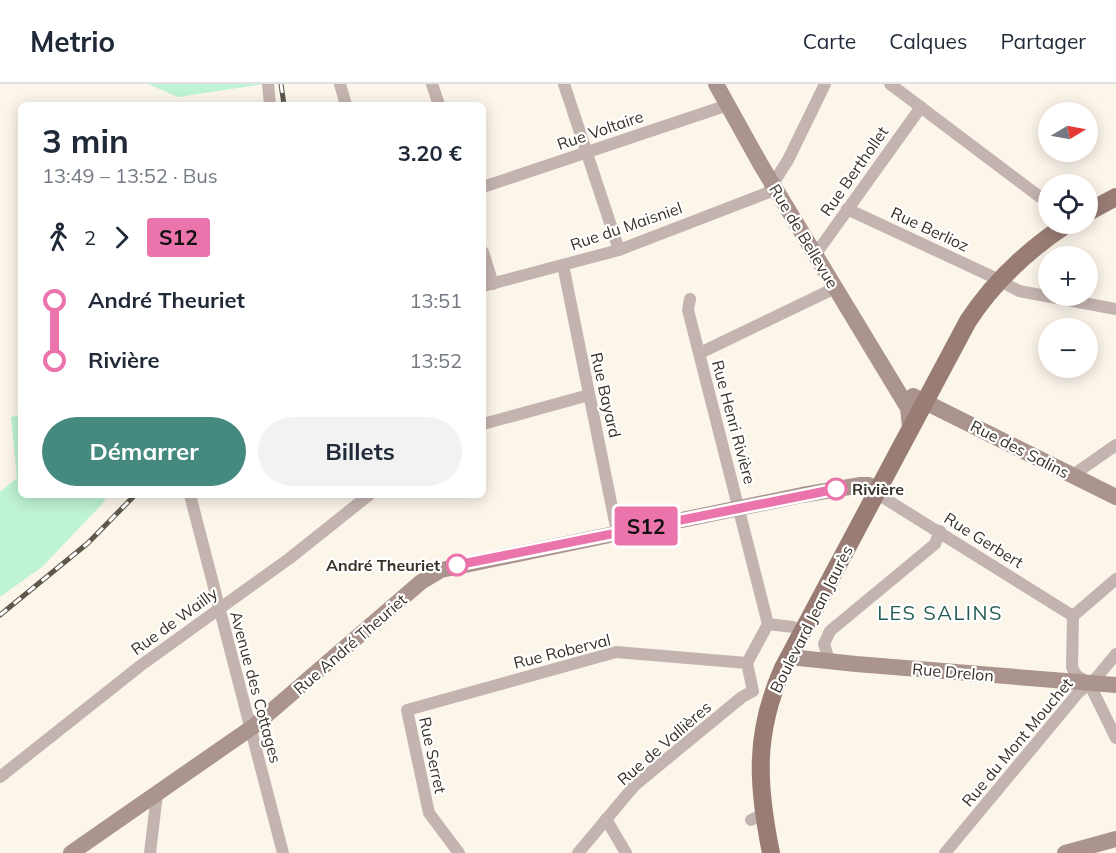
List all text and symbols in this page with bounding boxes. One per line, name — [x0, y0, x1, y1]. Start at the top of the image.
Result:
text: Metrio — [30, 24, 115, 59]
text: Carte — [803, 28, 856, 54]
text: Calques — [889, 28, 967, 54]
text: Partager — [1000, 28, 1086, 54]
north arrow — [1038, 102, 1098, 162]
map controls — [1038, 102, 1098, 378]
street label: Rue Voltaire — [554, 106, 646, 154]
text: 3 min — [42, 120, 129, 161]
street label: Rue Berthollet — [816, 122, 893, 220]
text: 3.20 € — [398, 139, 462, 167]
text: 13:49 – 13:52 · Bus — [42, 163, 218, 188]
button: locate — [1038, 174, 1098, 234]
street label: Rue de Bellevue — [765, 180, 843, 292]
street label: Rue du Maisniel — [567, 198, 685, 254]
street label: Rue Berlioz — [888, 202, 972, 256]
icon: walk — [42, 221, 75, 254]
icon: forward — [105, 221, 138, 254]
text: S12 — [159, 224, 198, 250]
text: 2 — [84, 225, 96, 250]
button: + — [1038, 246, 1098, 306]
text: André Theuriet — [88, 286, 245, 314]
text: 13:51 — [409, 288, 462, 313]
button: − — [1038, 318, 1098, 378]
text: Rivière — [88, 346, 159, 374]
text: 13:52 — [409, 348, 462, 373]
street label: Rue Bayard — [586, 350, 626, 440]
street label: Rue Henri Rivière — [708, 358, 760, 486]
street label: Rue des Salins — [967, 416, 1073, 482]
button: Démarrer — [42, 417, 246, 486]
button: Billets — [258, 417, 462, 486]
marker: Rivière — [825, 478, 847, 500]
place label: Rivière — [852, 479, 904, 499]
line badge: S12 — [612, 506, 680, 546]
street label: Rue Gerbert — [941, 508, 1028, 572]
text: S12 — [627, 513, 665, 539]
street label: Boulevard Jean Jaurès — [765, 542, 857, 696]
marker: André Theuriet — [446, 554, 468, 576]
place label: André Theuriet — [326, 555, 440, 575]
street label: Rue de Wailly — [127, 583, 222, 659]
street label: Rue André Theuriet — [289, 589, 411, 699]
district label: LES SALINS — [877, 600, 1003, 625]
street label: Avenue des Cottages — [226, 609, 286, 765]
street label: Rue Roberval — [511, 629, 613, 673]
street label: Rue Drelon — [911, 658, 995, 686]
street label: Rue du Mont Mouchet — [957, 673, 1077, 810]
street label: Rue de Vallières — [613, 697, 715, 789]
street label: Rue Serret — [415, 715, 451, 795]

